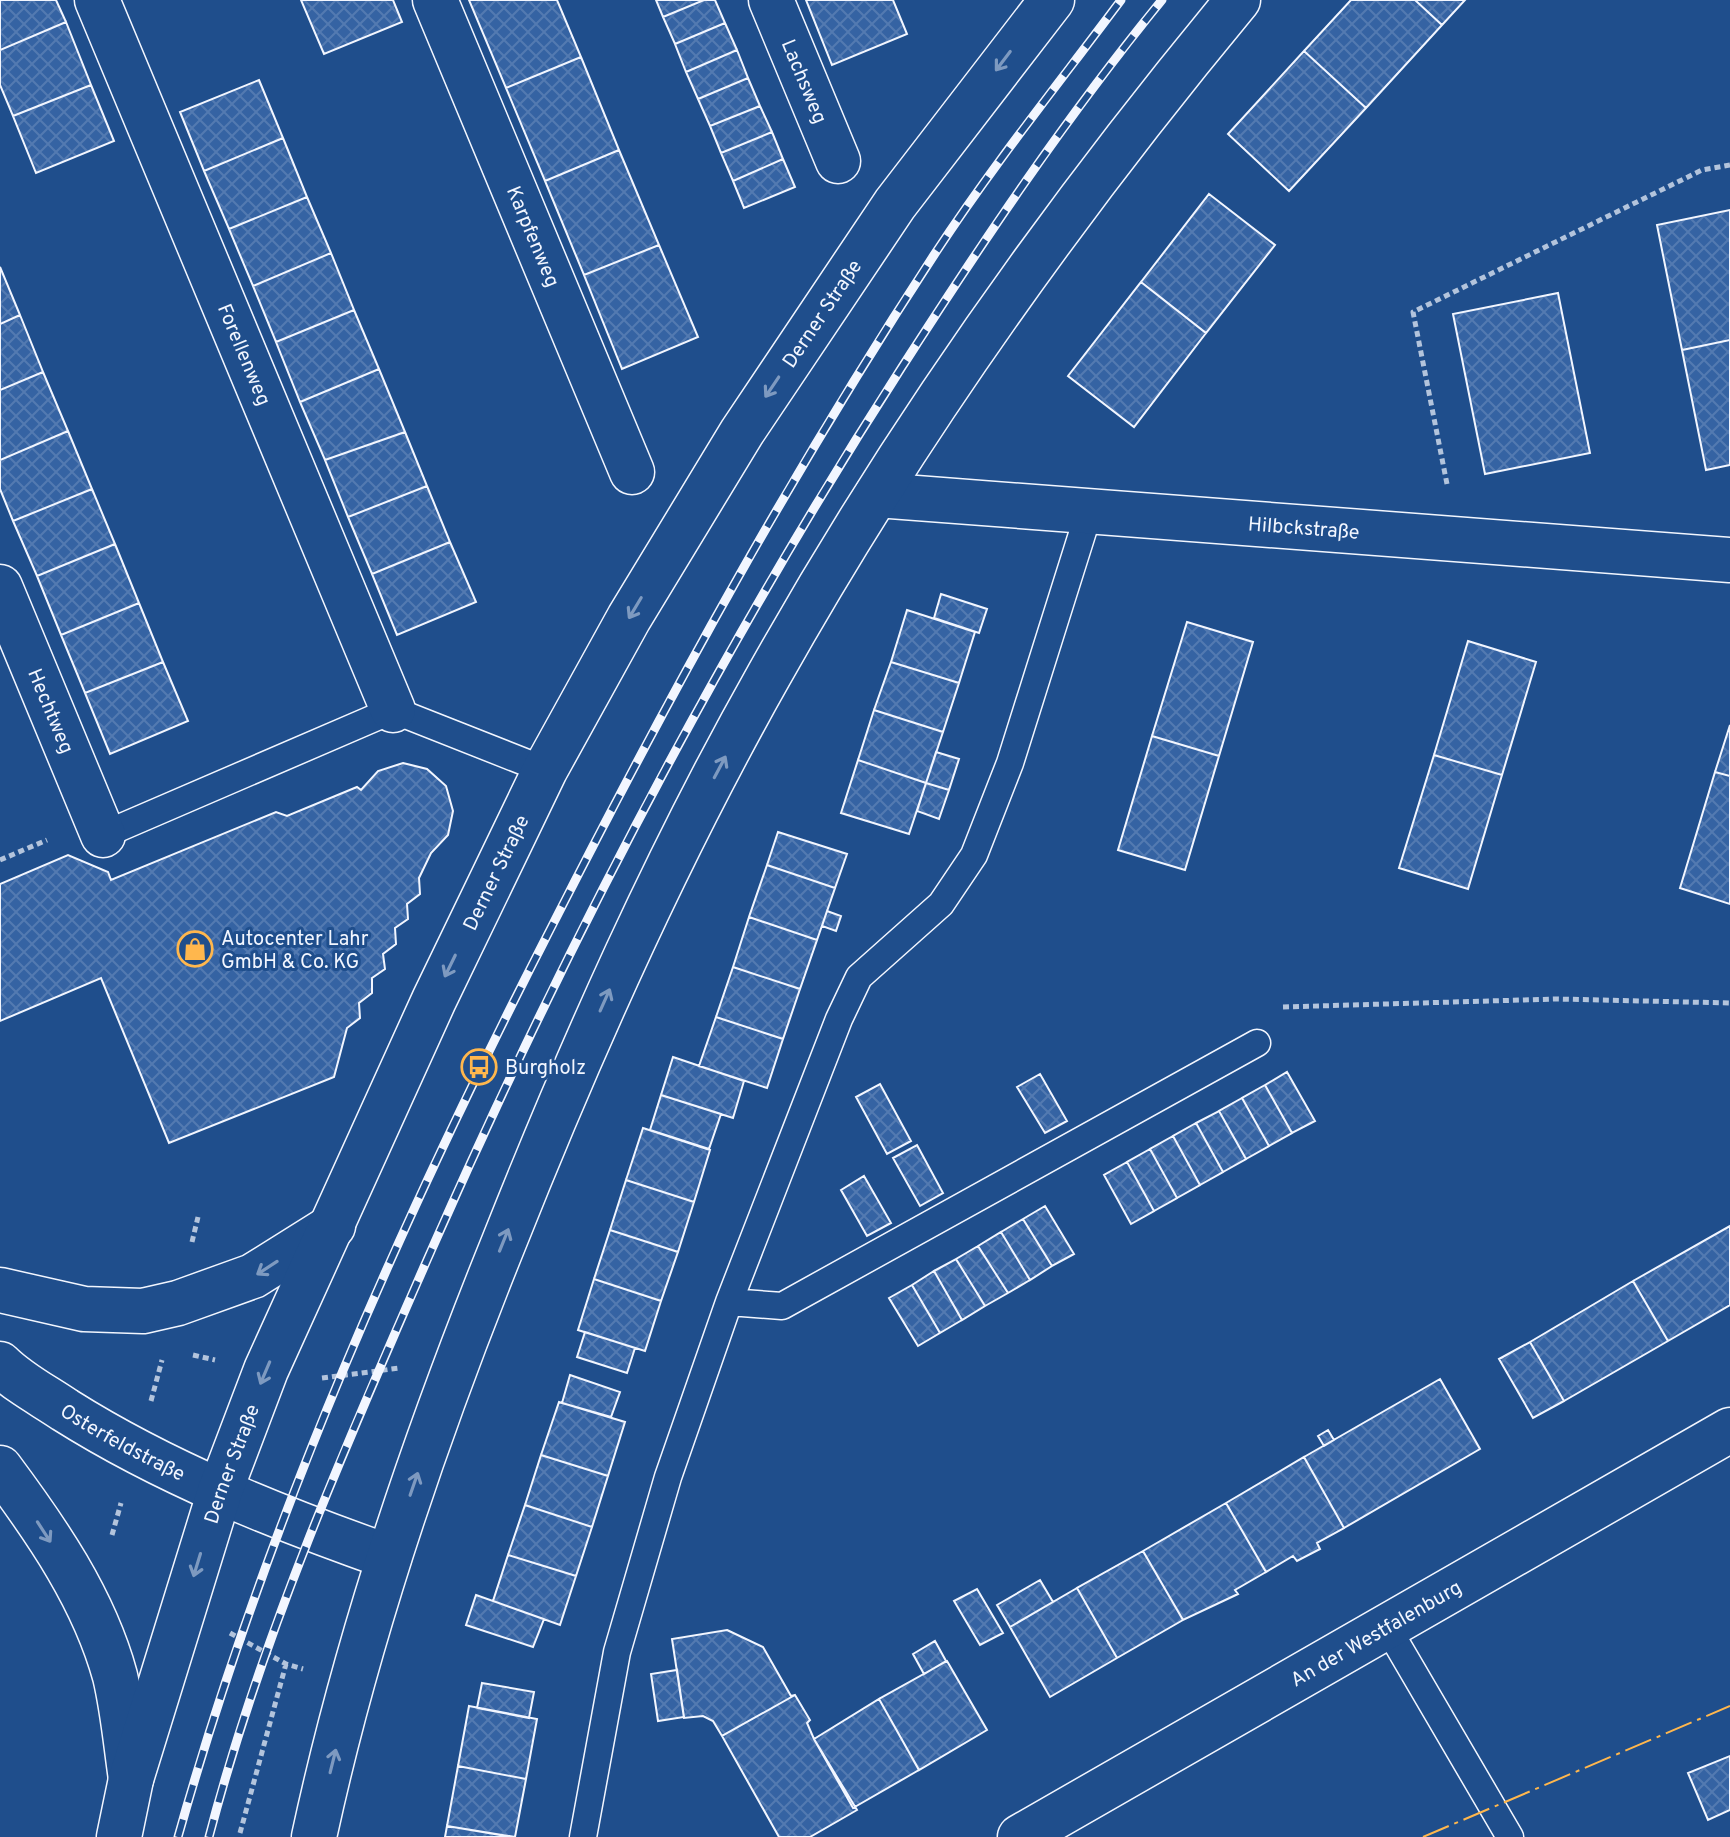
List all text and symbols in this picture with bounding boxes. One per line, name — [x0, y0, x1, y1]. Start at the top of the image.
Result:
street label: Lachsweg — [774, 36, 832, 128]
one-way arrow — [995, 50, 1012, 71]
street label: Karpfenweg — [499, 183, 564, 291]
street label: Derner Straße — [778, 255, 869, 374]
street label: Forellenweg — [210, 300, 276, 410]
one-way arrow — [764, 375, 780, 398]
street label: Hilbckstraße — [1247, 512, 1360, 547]
one-way arrow — [627, 596, 643, 619]
street label: Hechtweg — [20, 665, 79, 758]
one-way arrow — [712, 756, 728, 779]
street label: Derner Straße — [458, 811, 536, 936]
place label: Autocenter Lahr GmbH & Co. KG — [221, 927, 369, 976]
shop icon: Autocenter Lahr GmbH & Co. KG — [176, 930, 214, 968]
one-way arrow — [442, 954, 458, 978]
one-way arrow — [598, 988, 613, 1013]
bus stop icon: Burgholz — [460, 1048, 498, 1086]
place label: Burgholz — [505, 1056, 586, 1082]
one-way arrow — [498, 1228, 513, 1253]
one-way arrow — [256, 1260, 279, 1276]
one-way arrow — [257, 1360, 272, 1385]
street label: Osterfeldstraße — [54, 1399, 189, 1488]
street label: Derner Straße — [200, 1401, 267, 1527]
one-way arrow — [407, 1471, 422, 1496]
one-way arrow — [37, 1520, 53, 1543]
one-way arrow — [189, 1552, 204, 1578]
street label: An der Westfalenburg — [1286, 1576, 1467, 1694]
one-way arrow — [326, 1749, 341, 1775]

